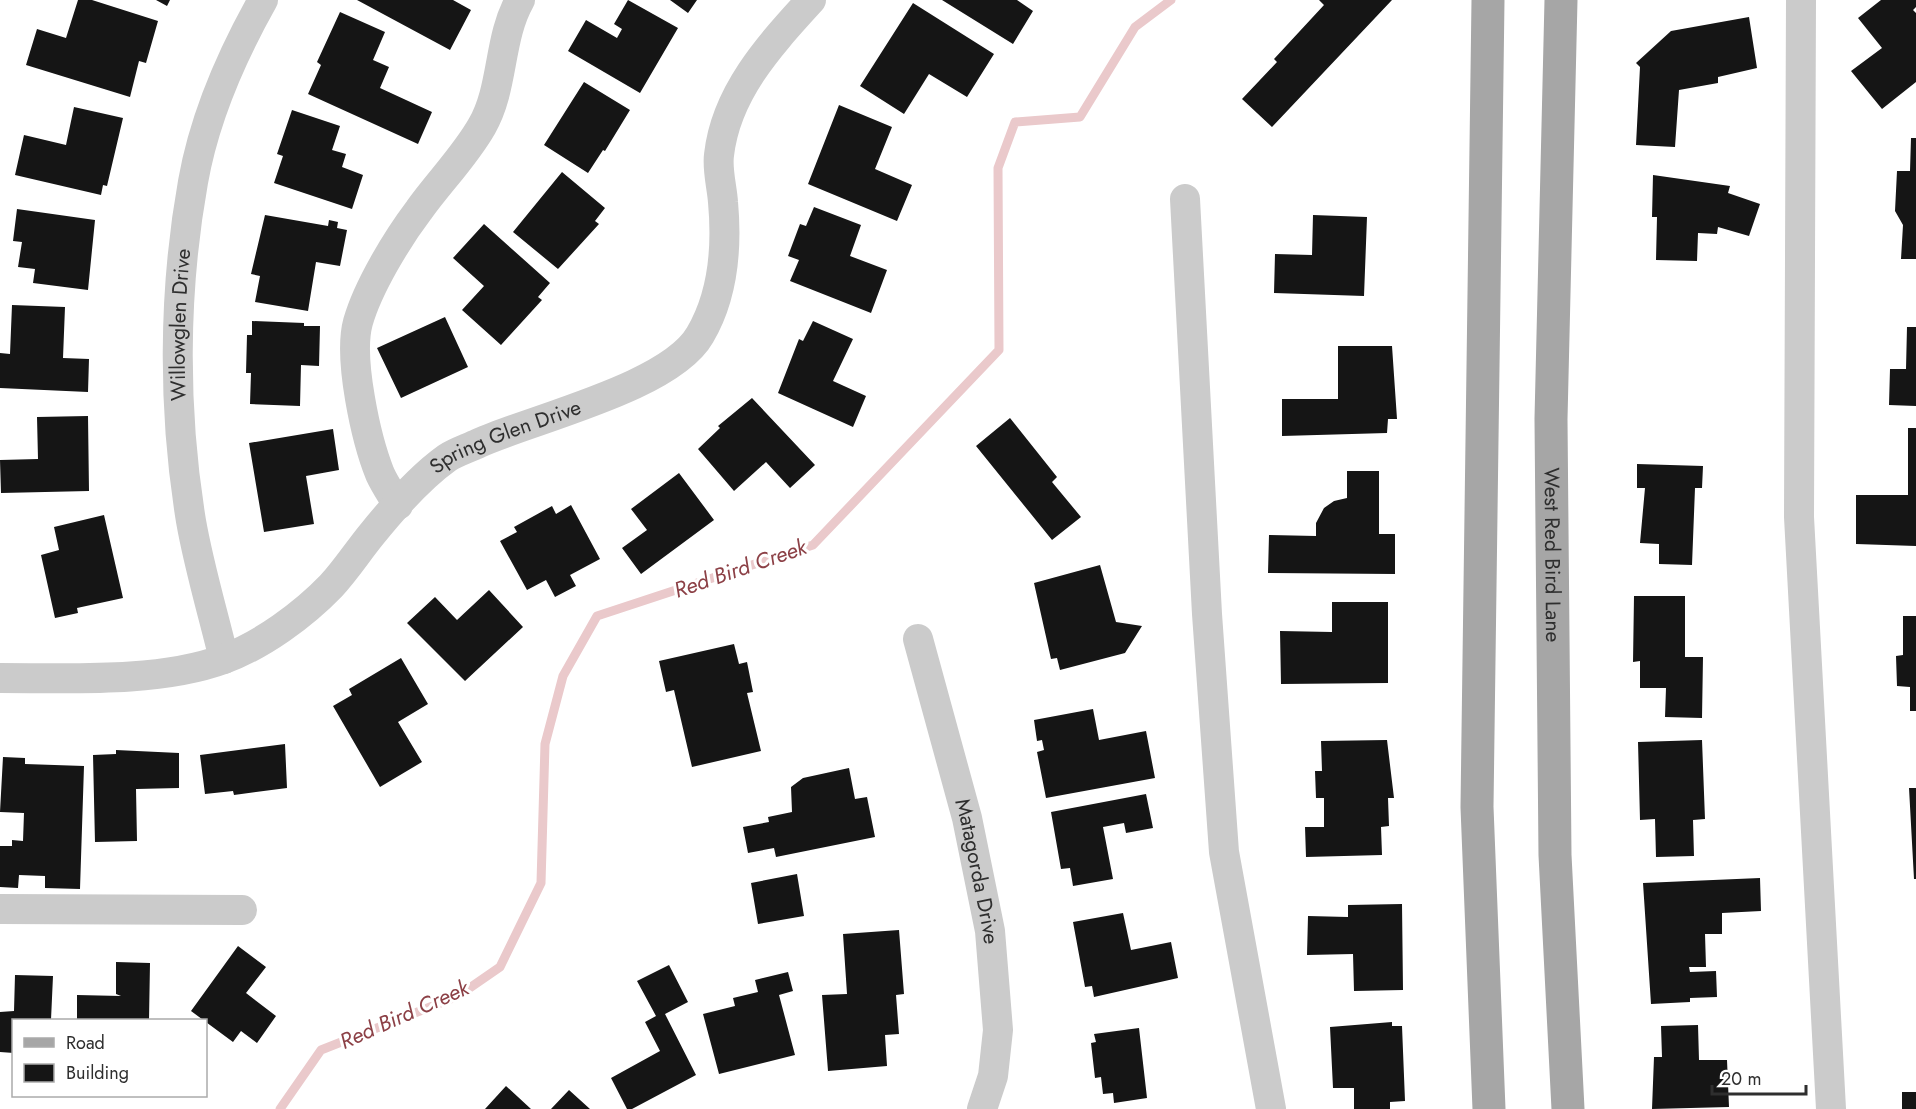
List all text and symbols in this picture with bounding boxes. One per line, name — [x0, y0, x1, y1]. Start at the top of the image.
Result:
street label: Willowglen Drive — [163, 247, 198, 402]
street label: Spring Glen Drive — [423, 392, 585, 481]
street label: West Red Bird Lane — [1536, 467, 1568, 643]
water label: Red Bird Creek — [669, 530, 812, 606]
street label: Matagorda Drive — [947, 795, 1006, 945]
water label: Red Bird Creek — [334, 971, 475, 1057]
legend — [12, 1019, 207, 1097]
text: Road — [66, 1030, 105, 1056]
scale bar — [1712, 1058, 1806, 1096]
text: Building — [66, 1060, 129, 1086]
text: 20 m — [1721, 1066, 1761, 1092]

